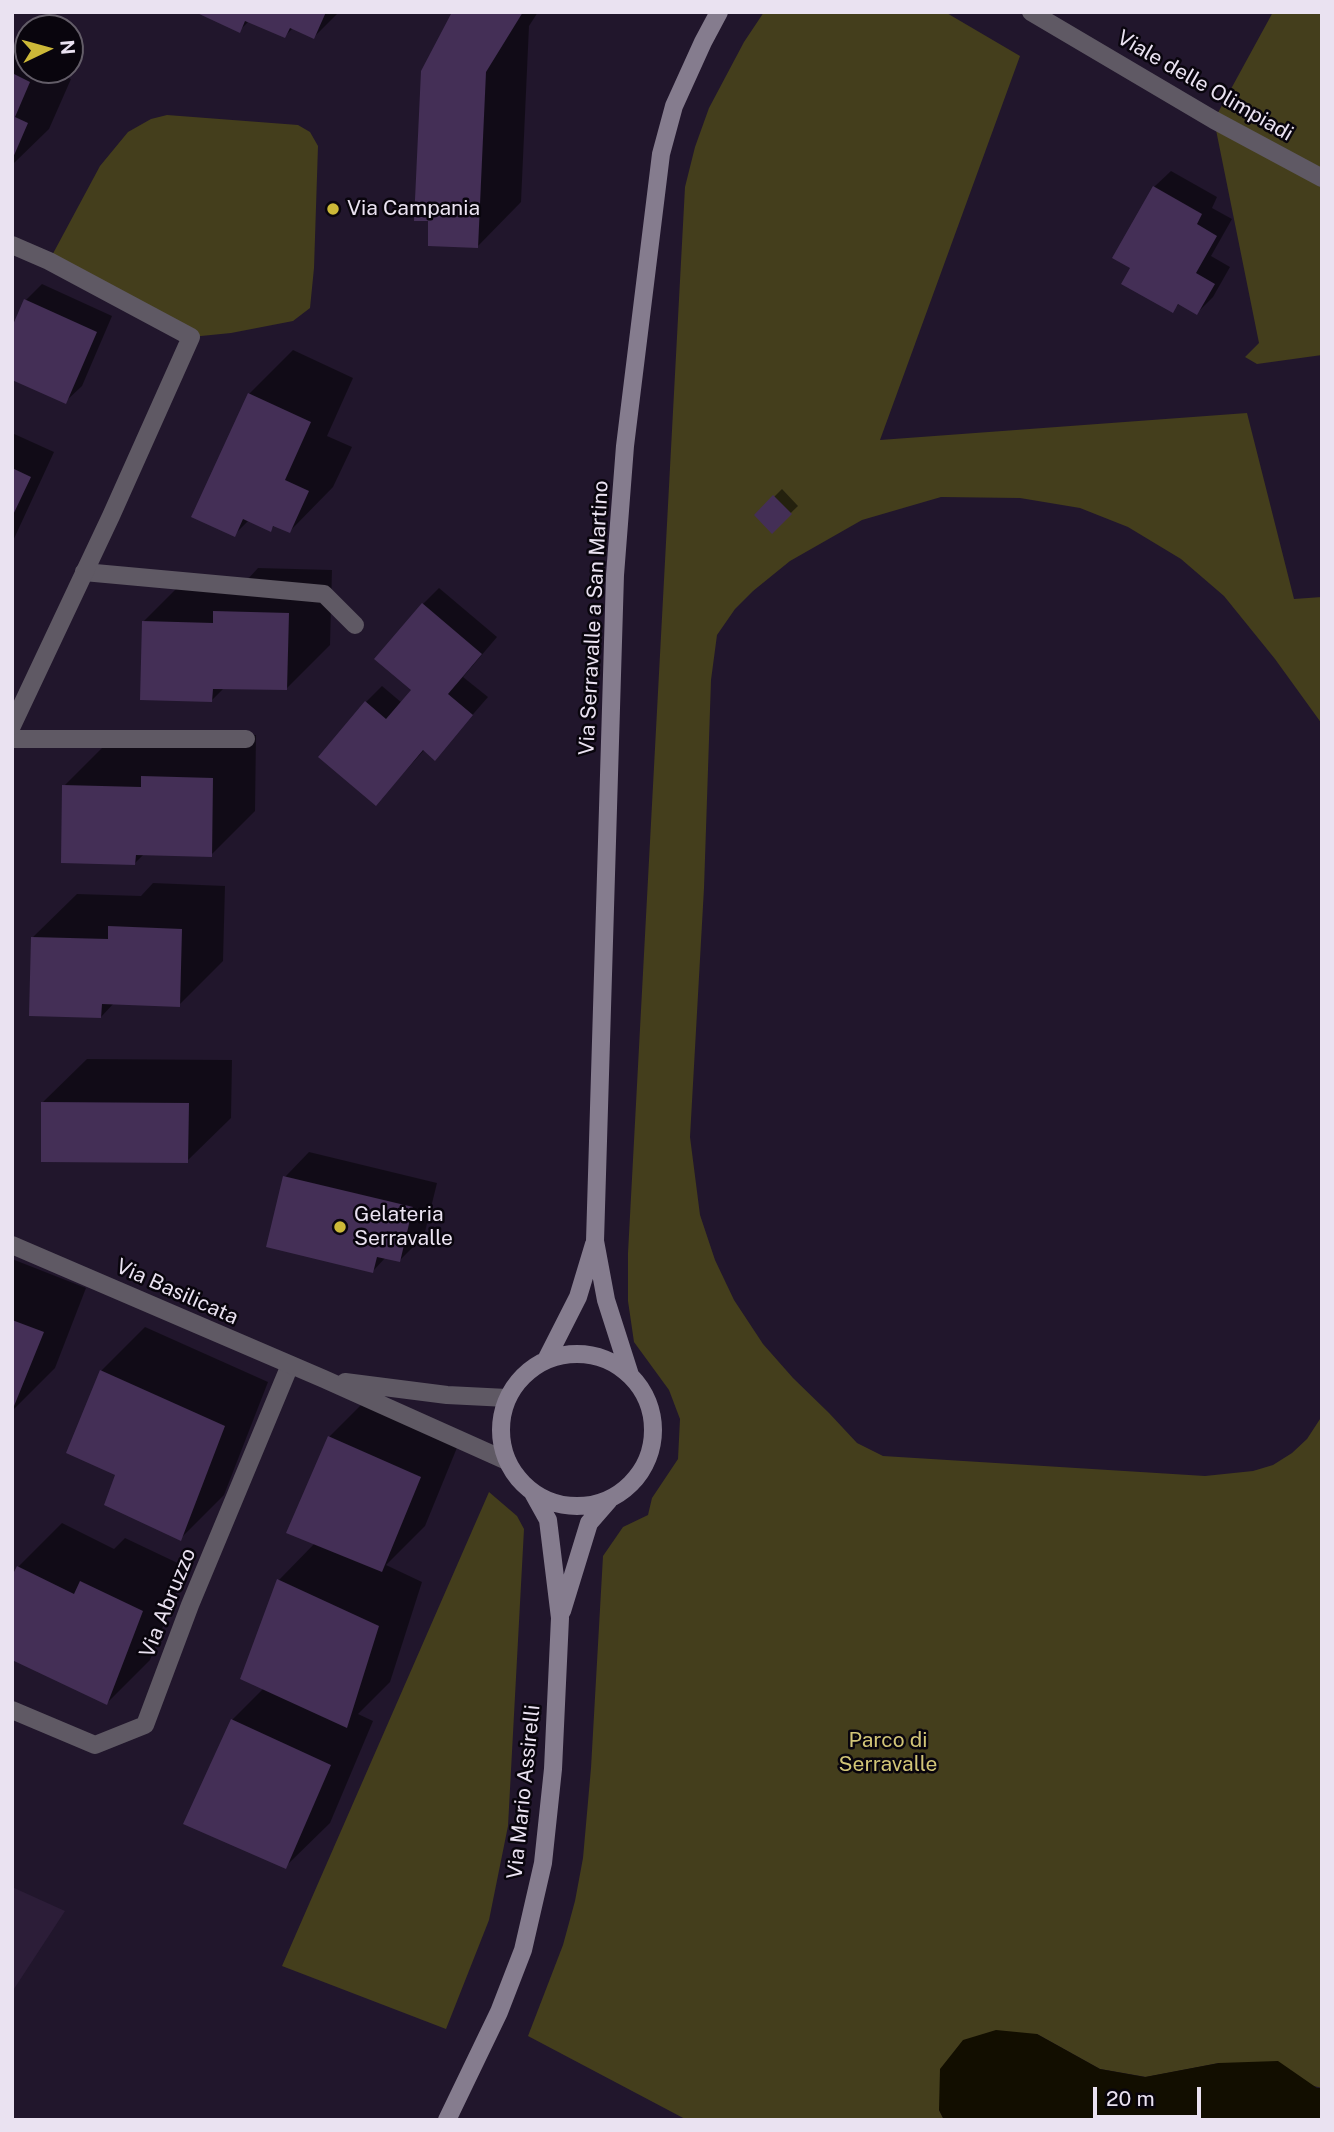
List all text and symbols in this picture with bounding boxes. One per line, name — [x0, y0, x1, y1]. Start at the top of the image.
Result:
north arrow — [14, 14, 84, 84]
street label: Viale delle Olimpiadi — [1112, 25, 1298, 147]
text: N — [56, 39, 80, 56]
place label: Via Campania — [347, 196, 480, 222]
marker: Via Campania — [325, 201, 341, 217]
street label: Via Serravalle a San Martino — [574, 480, 614, 756]
place label: Gelateria Serravalle — [354, 1202, 453, 1252]
marker: Gelateria Serravalle — [332, 1219, 348, 1235]
street label: Via Basilicata — [112, 1254, 242, 1330]
street label: Via Abruzzo — [135, 1544, 201, 1662]
street label: Via Mario Assirelli — [502, 1704, 546, 1880]
park label: Parco di Serravalle — [838, 1728, 938, 1778]
scale bar — [1096, 2072, 1204, 2116]
text: 20 m — [1106, 2086, 1155, 2111]

